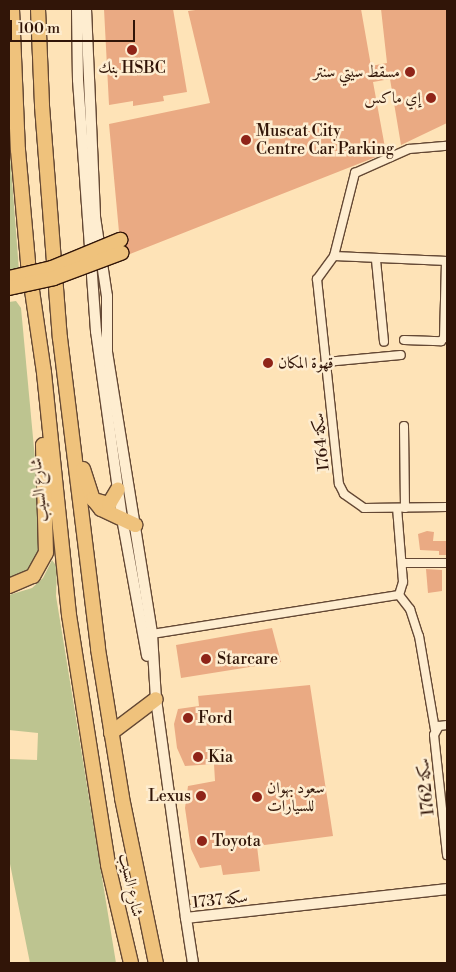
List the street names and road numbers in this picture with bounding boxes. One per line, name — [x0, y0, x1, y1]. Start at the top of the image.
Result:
street label: سكة 1764 — [308, 412, 334, 472]
street label: شارع السيب — [26, 457, 52, 523]
street label: سكة 1762 — [413, 757, 439, 817]
street label: شارع السيب — [115, 851, 147, 919]
street label: سكة 1737 — [191, 888, 249, 912]

